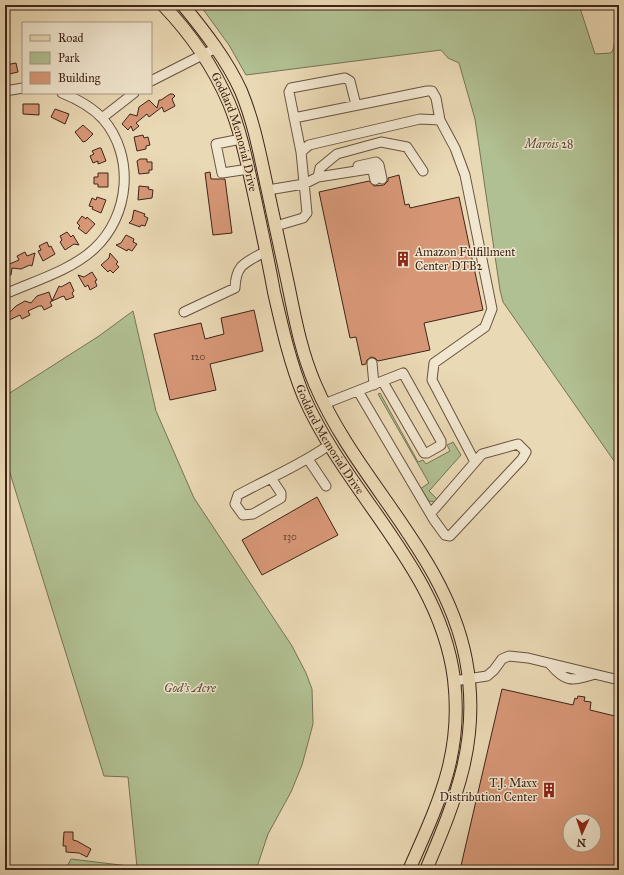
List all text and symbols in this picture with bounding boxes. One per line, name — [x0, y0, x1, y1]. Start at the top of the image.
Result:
legend — [22, 22, 152, 94]
text: Road — [58, 31, 84, 45]
text: Park — [58, 51, 80, 65]
street label: Goddard Memorial Drive — [208, 70, 260, 193]
text: Building — [58, 71, 101, 86]
park label: Marois 28 — [524, 137, 573, 151]
place label: Amazon Fulfillment Center DTB2 — [414, 245, 516, 273]
building icon: Amazon Fulfillment Center DTB2 — [394, 250, 412, 268]
house number: 120 — [191, 351, 206, 363]
street label: Goddard Memorial Drive — [293, 382, 367, 497]
house number: 130 — [283, 531, 297, 543]
park label: God's Acre — [164, 681, 216, 695]
place label: T.J. Maxx Distribution Center — [440, 776, 538, 804]
building icon: T.J. Maxx Distribution Center — [540, 781, 558, 799]
north arrow — [562, 813, 602, 853]
text: N — [576, 836, 587, 849]

